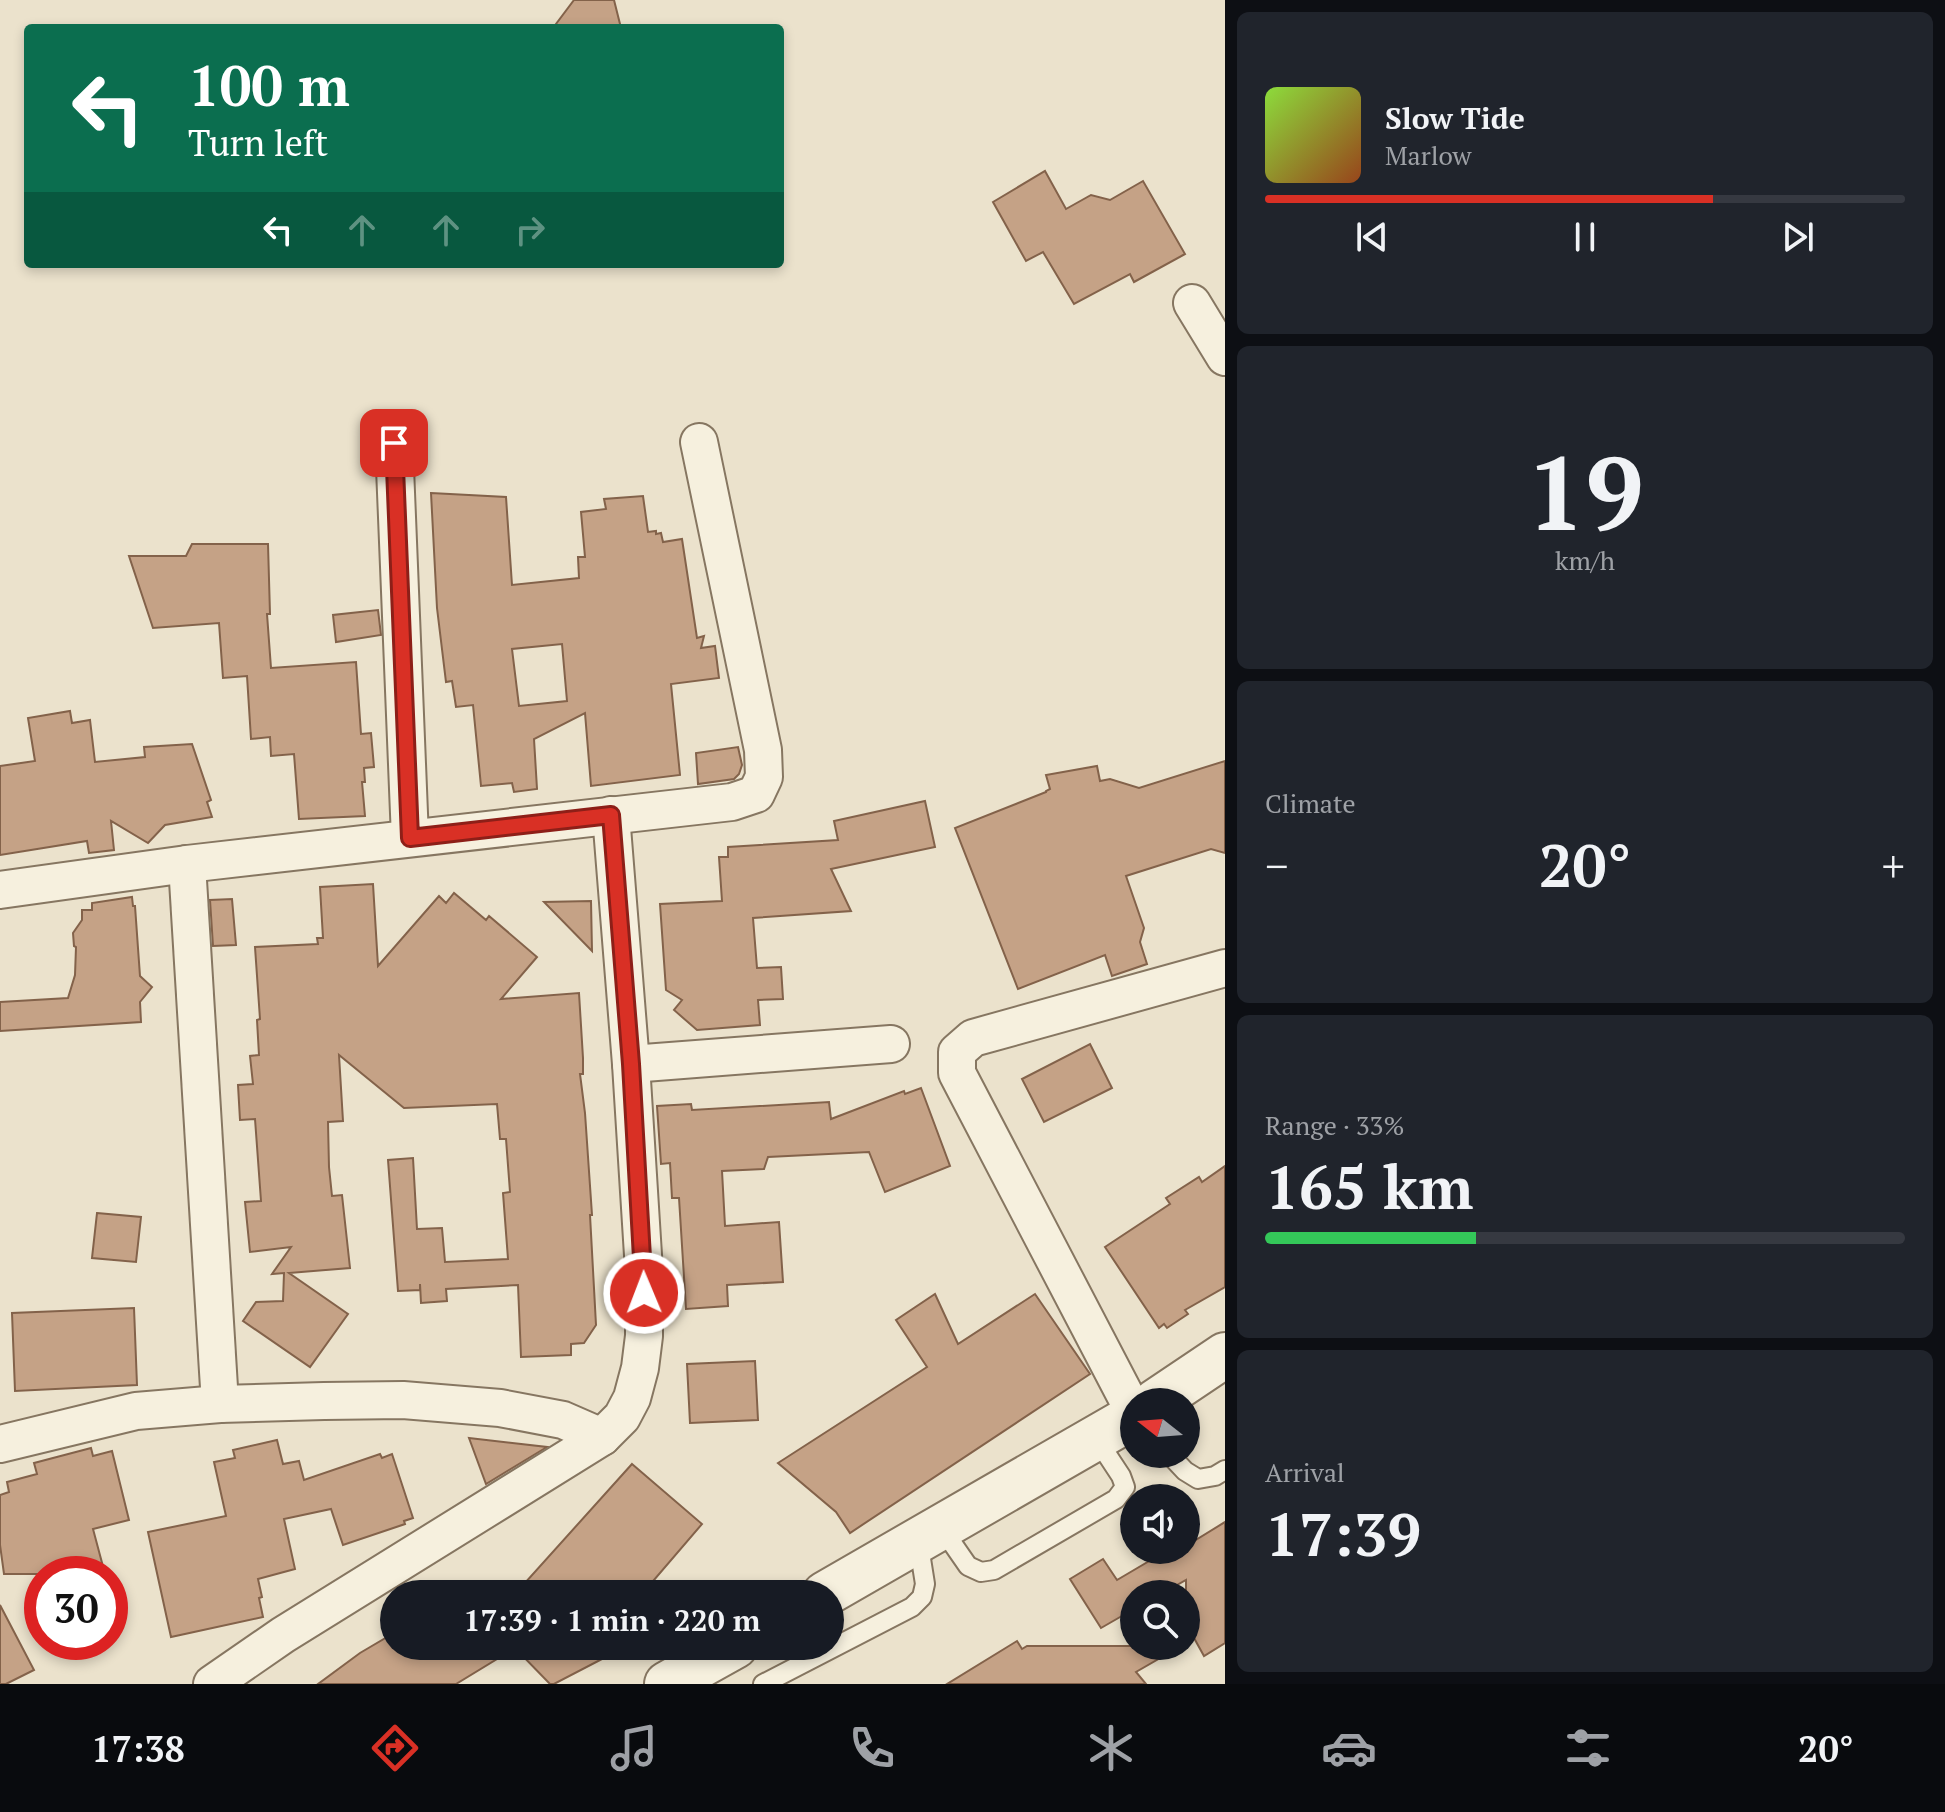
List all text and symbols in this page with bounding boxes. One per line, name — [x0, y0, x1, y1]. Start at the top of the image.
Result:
text: 100 m — [188, 48, 350, 122]
icon: left — [56, 56, 160, 160]
text: Slow Tide — [1385, 98, 1525, 138]
text: Turn left — [188, 119, 328, 166]
text: Marlow — [1385, 138, 1471, 172]
icon: left — [256, 208, 300, 252]
icon: ahead — [340, 208, 384, 252]
icon: ahead — [424, 208, 468, 252]
icon: right — [508, 208, 552, 252]
icon: previous — [1350, 215, 1394, 259]
icon: pause — [1563, 215, 1607, 259]
icon: next — [1776, 215, 1820, 259]
pin — [360, 409, 428, 477]
icon: arrive — [372, 421, 416, 465]
text: 19 — [1526, 422, 1644, 560]
text: km/h — [1555, 543, 1615, 577]
text: Climate — [1265, 786, 1356, 820]
text: 20° — [1539, 825, 1631, 904]
text: − — [1265, 836, 1288, 895]
text: + — [1882, 836, 1905, 895]
text: Range · 33% — [1265, 1108, 1404, 1142]
text: 165 km — [1265, 1147, 1473, 1226]
position arrow — [602, 1251, 686, 1335]
north arrow — [1120, 1388, 1200, 1468]
map controls — [1120, 1388, 1200, 1660]
text: Arrival — [1265, 1455, 1345, 1489]
button: sound — [1120, 1484, 1200, 1564]
text: 17:39 — [1265, 1494, 1421, 1573]
speed limit sign: 30 — [24, 1556, 128, 1660]
button: search — [1120, 1580, 1200, 1660]
text: 17:39 · 1 min · 220 m — [464, 1600, 760, 1640]
icon: directions — [367, 1720, 423, 1776]
icon: music — [606, 1720, 662, 1776]
icon: phone — [844, 1720, 900, 1776]
icon: climate — [1083, 1720, 1139, 1776]
icon: car — [1321, 1720, 1377, 1776]
icon: filters — [1560, 1720, 1616, 1776]
text: 17:38 — [91, 1725, 185, 1772]
text: 20° — [1798, 1725, 1854, 1772]

